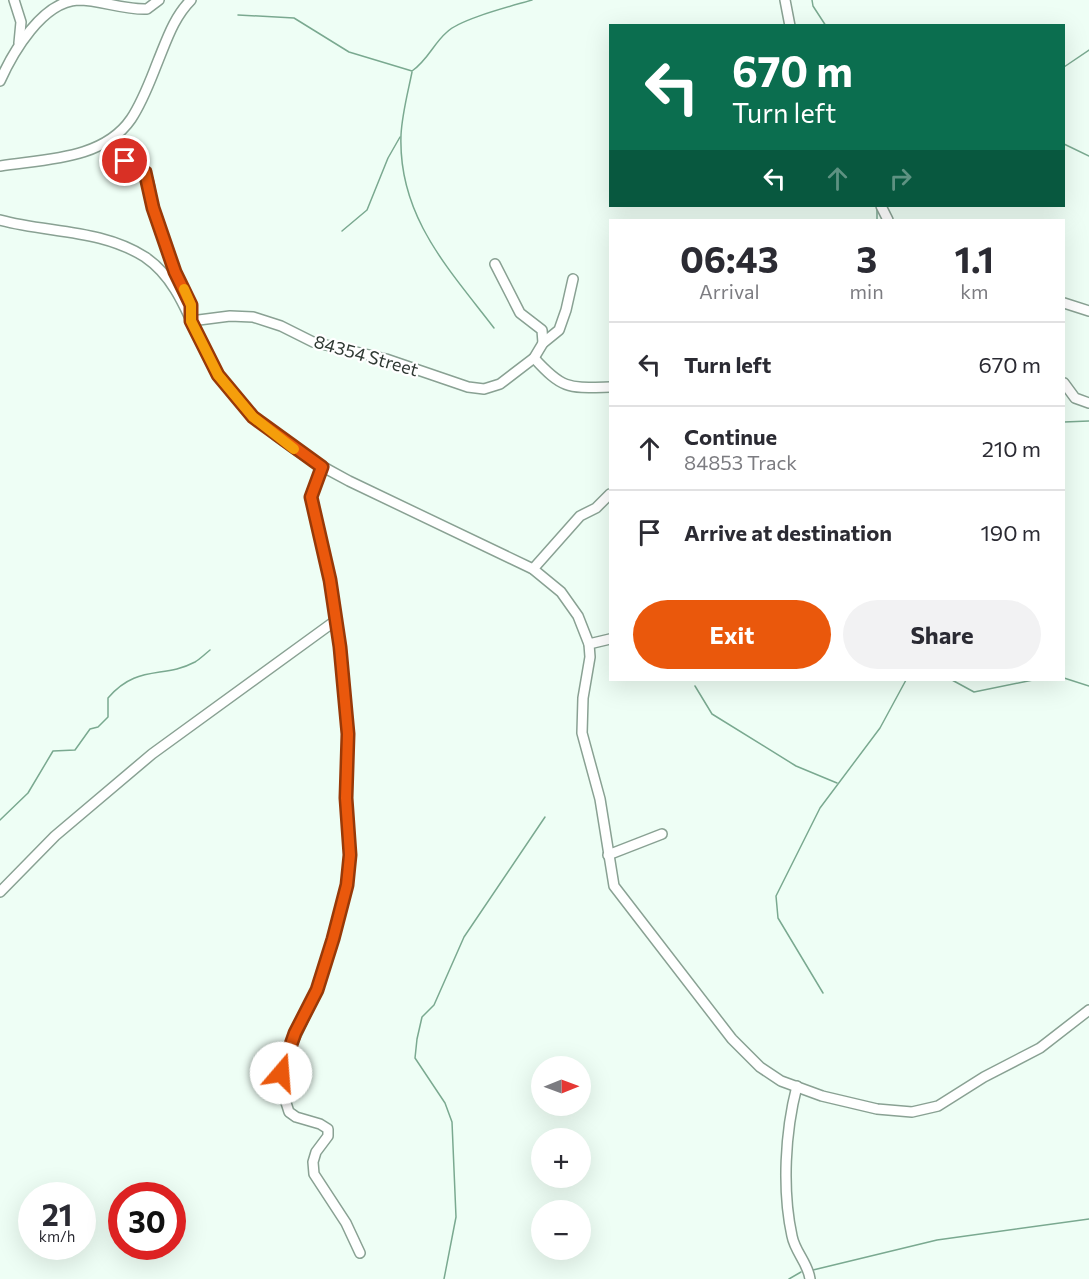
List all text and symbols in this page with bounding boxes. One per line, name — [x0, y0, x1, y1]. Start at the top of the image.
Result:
text: 670 m — [732, 44, 853, 96]
icon: left — [633, 48, 711, 126]
text: Turn left — [732, 96, 836, 129]
pin — [99, 135, 150, 186]
icon: arrive — [108, 144, 141, 177]
icon: left — [758, 162, 791, 195]
icon: ahead — [821, 162, 854, 195]
icon: right — [884, 162, 917, 195]
text: 06:43 — [680, 236, 779, 280]
text: 3 — [856, 236, 877, 280]
text: 1.1 — [955, 236, 994, 280]
text: Arrival — [699, 279, 760, 303]
text: min — [850, 279, 884, 303]
text: km — [960, 279, 988, 303]
street label: 84354 Street — [312, 330, 421, 380]
icon: left — [633, 348, 666, 381]
text: Turn left — [684, 351, 771, 378]
text: 670 m — [978, 351, 1041, 378]
text: Continue — [684, 423, 777, 450]
icon: ahead — [633, 432, 666, 465]
text: 210 m — [982, 435, 1041, 462]
text: 84853 Track — [684, 450, 797, 474]
icon: arrive — [633, 516, 666, 549]
text: Arrive at destination — [684, 519, 892, 546]
text: 190 m — [980, 519, 1041, 546]
button: Exit — [633, 600, 831, 669]
button: Share — [843, 600, 1041, 669]
position arrow — [249, 1041, 313, 1105]
north arrow — [531, 1056, 591, 1116]
map controls — [531, 1056, 591, 1260]
button: + — [531, 1128, 591, 1188]
speed limit sign: 30 — [108, 1182, 186, 1260]
text: 21 — [42, 1195, 72, 1232]
button: − — [531, 1200, 591, 1260]
text: km/h — [39, 1227, 75, 1245]

